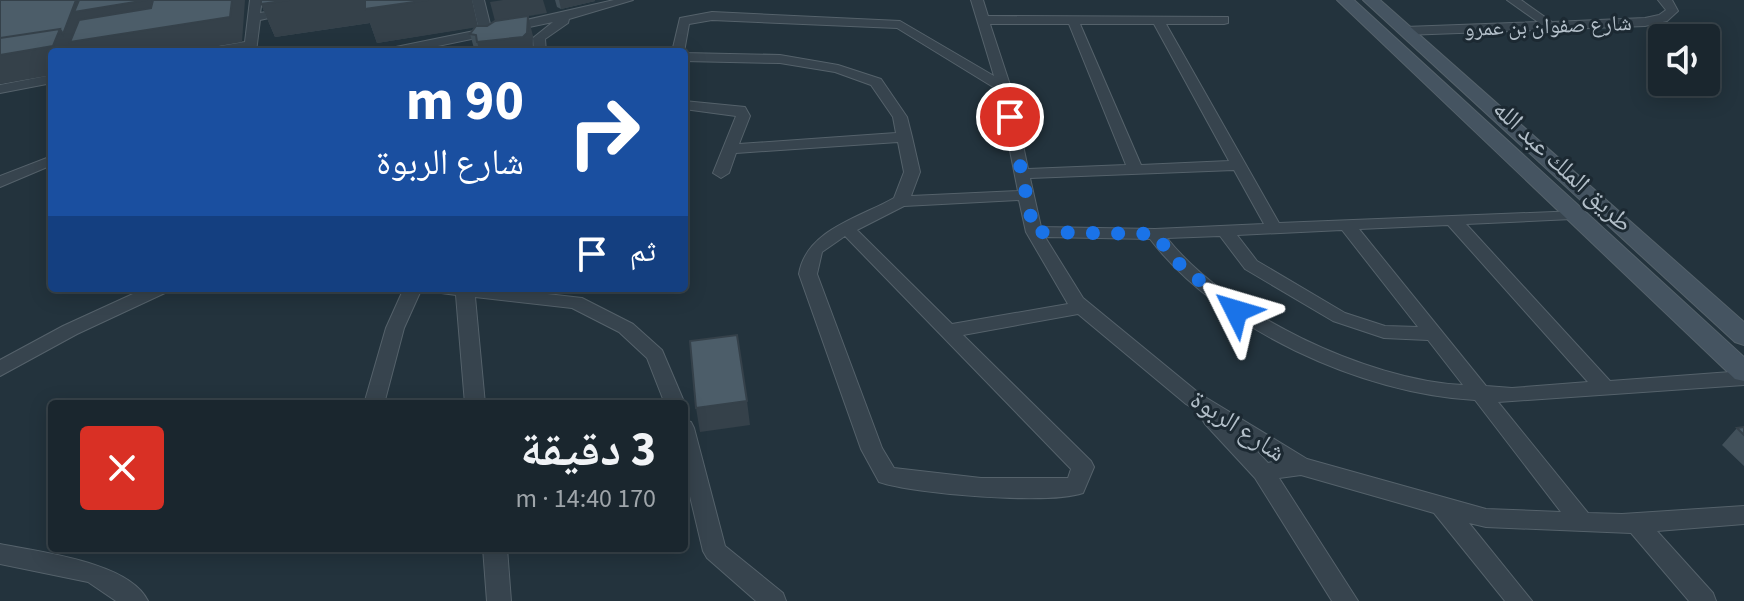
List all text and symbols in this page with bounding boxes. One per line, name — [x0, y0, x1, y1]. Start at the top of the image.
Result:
street label: شارع صفوان بن عمرو — [1464, 7, 1632, 45]
map controls — [1648, 24, 1720, 96]
button: sound — [1648, 24, 1720, 96]
text: 90 m — [406, 62, 524, 141]
icon: right — [552, 80, 656, 184]
pin — [976, 83, 1044, 151]
street label: طريق الملك عبد الله — [1485, 91, 1641, 241]
icon: arrive — [988, 95, 1032, 139]
text: شارع الربوة — [376, 137, 524, 188]
text: ثم — [630, 230, 656, 273]
icon: arrive — [570, 232, 614, 276]
position arrow — [1194, 269, 1278, 353]
street label: شارع الربوة — [1183, 381, 1293, 471]
text: 3 دقيقة — [520, 416, 656, 484]
button: close — [80, 426, 164, 510]
text: 170 m · 14:40 — [515, 480, 656, 517]

